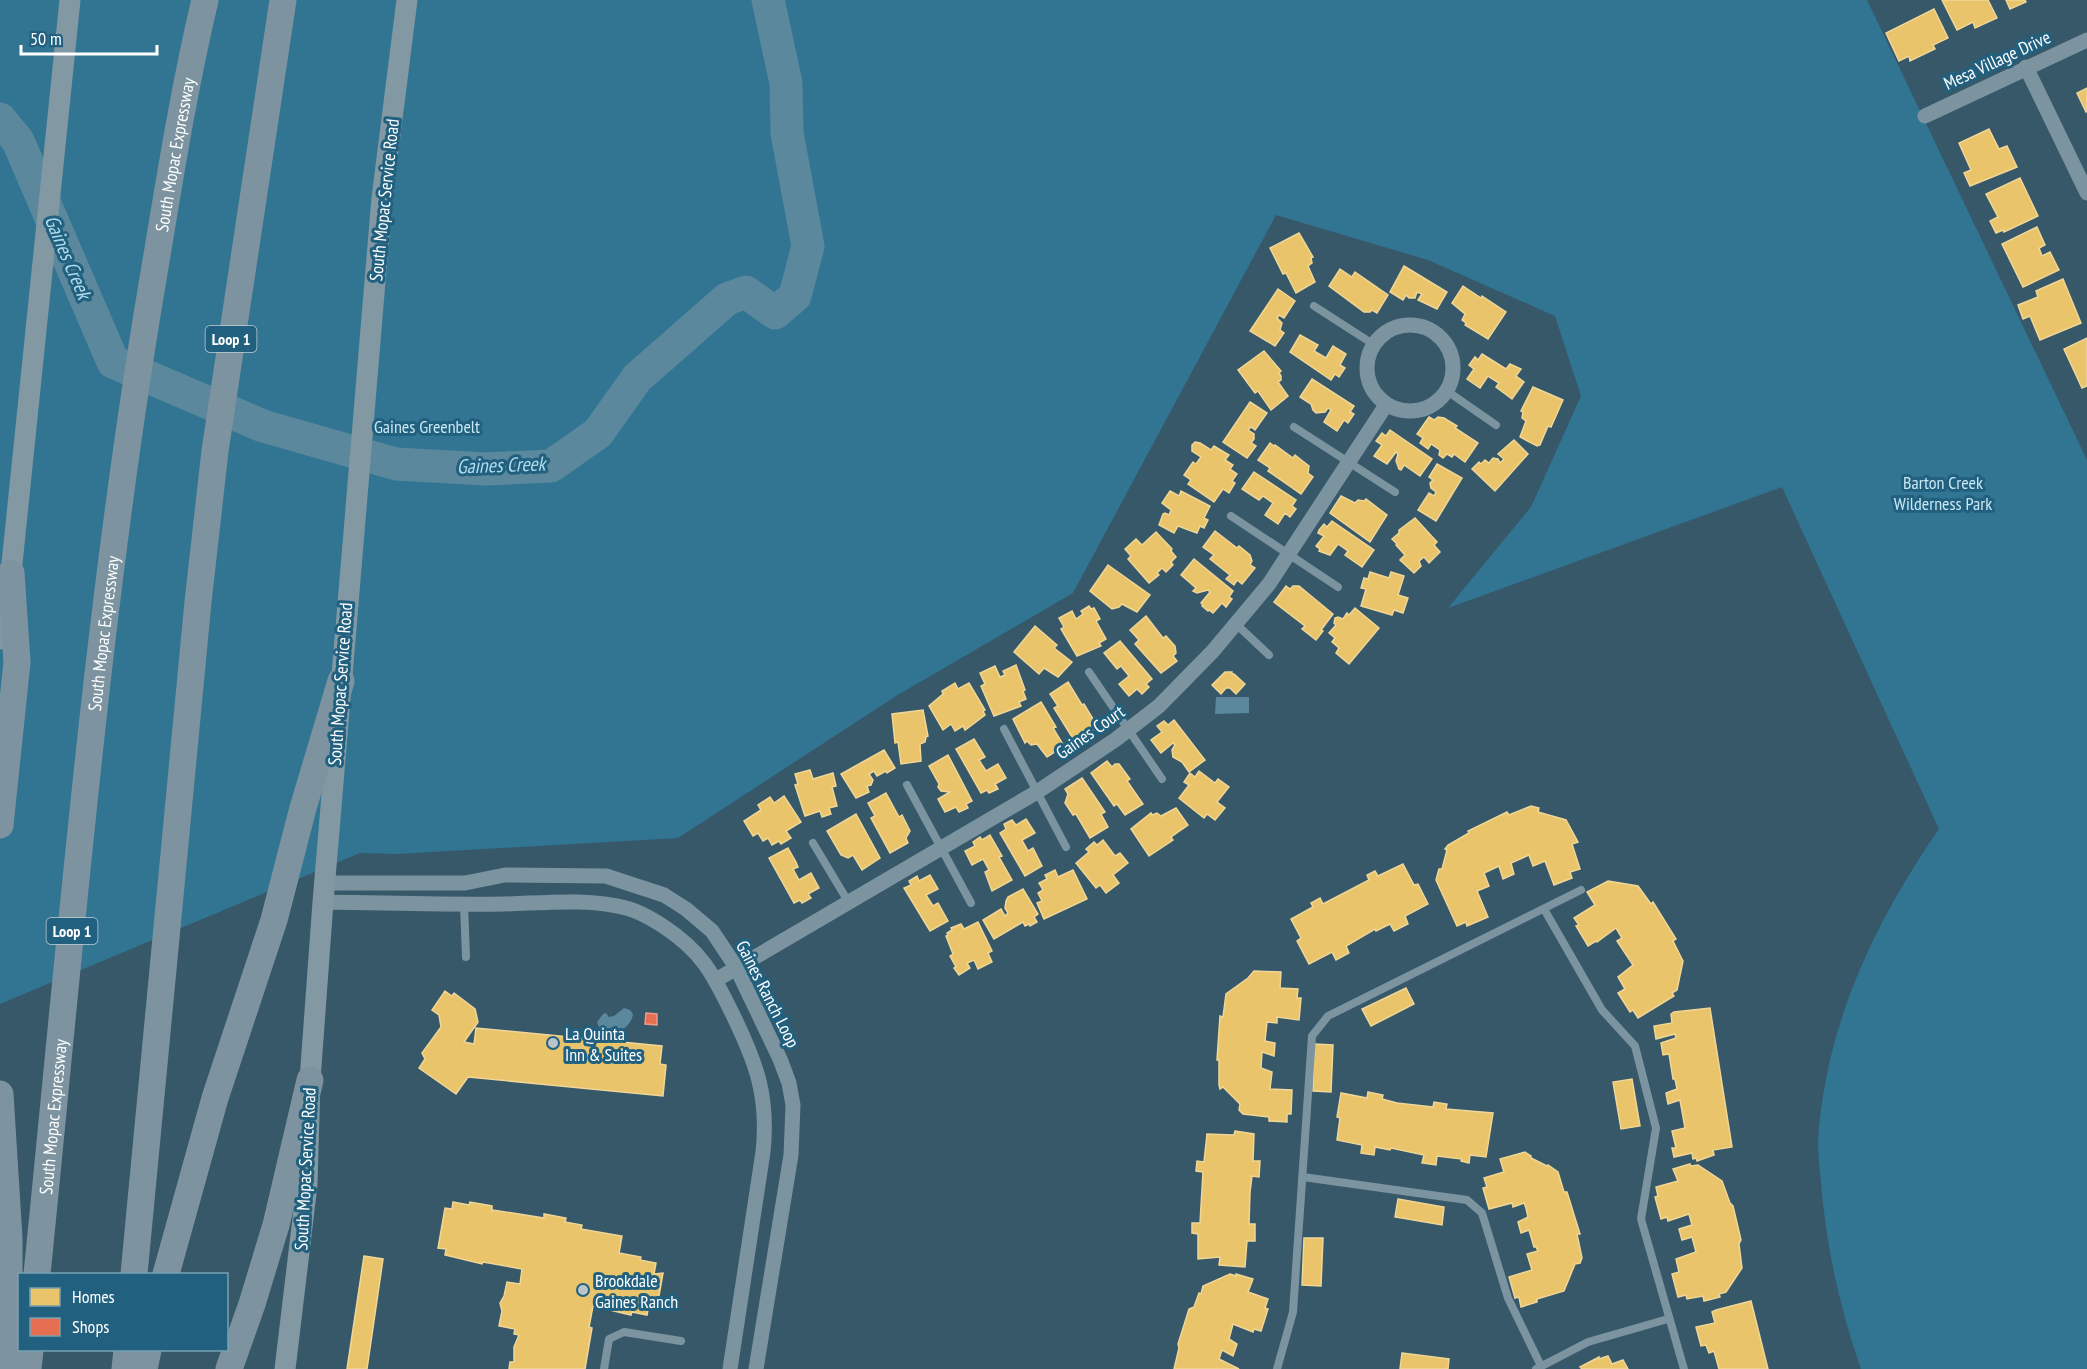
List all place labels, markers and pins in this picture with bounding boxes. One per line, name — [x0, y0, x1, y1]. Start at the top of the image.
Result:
place label: La Quinta Inn & Suites — [565, 1022, 642, 1066]
marker: La Quinta Inn & Suites — [546, 1036, 560, 1050]
place label: Brookdale Gaines Ranch — [595, 1269, 678, 1313]
marker: Brookdale Gaines Ranch — [576, 1283, 590, 1297]

